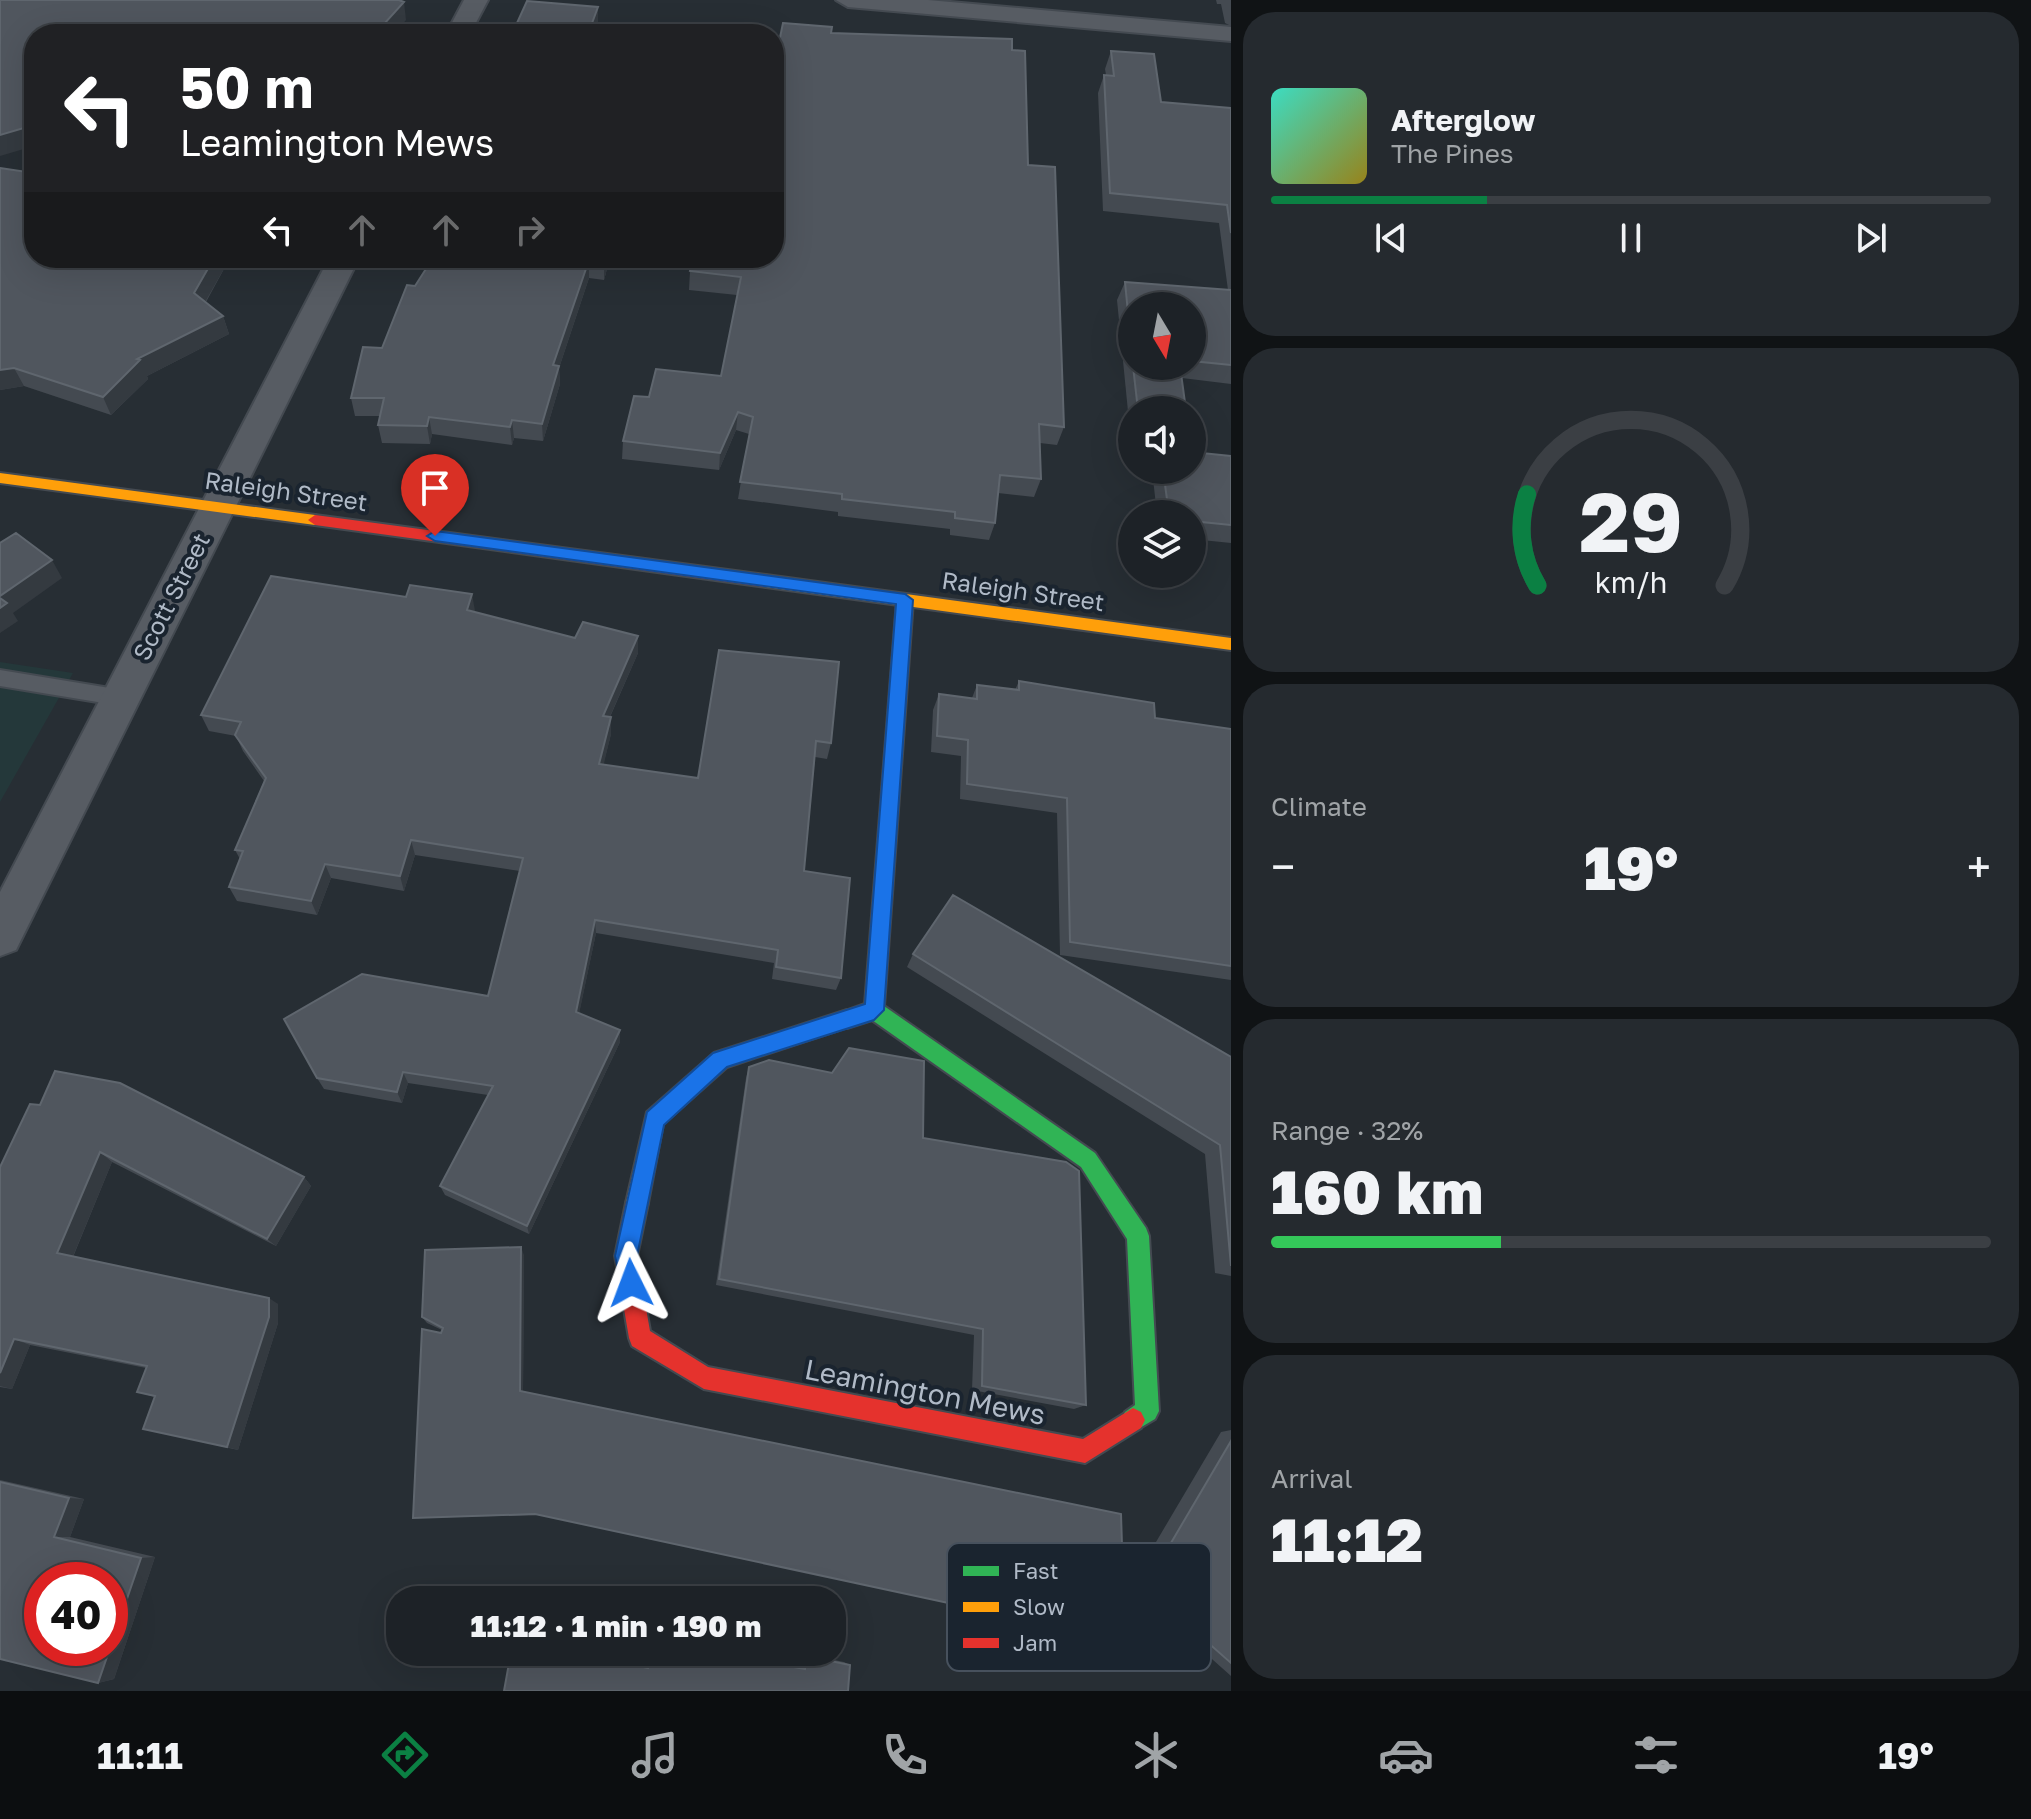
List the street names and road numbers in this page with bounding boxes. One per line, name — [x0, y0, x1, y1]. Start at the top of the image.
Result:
street label: Raleigh Street — [203, 465, 369, 516]
street label: Scott Street — [126, 528, 215, 665]
street label: Raleigh Street — [940, 565, 1106, 616]
street label: Leamington Mews — [802, 1352, 1048, 1431]

